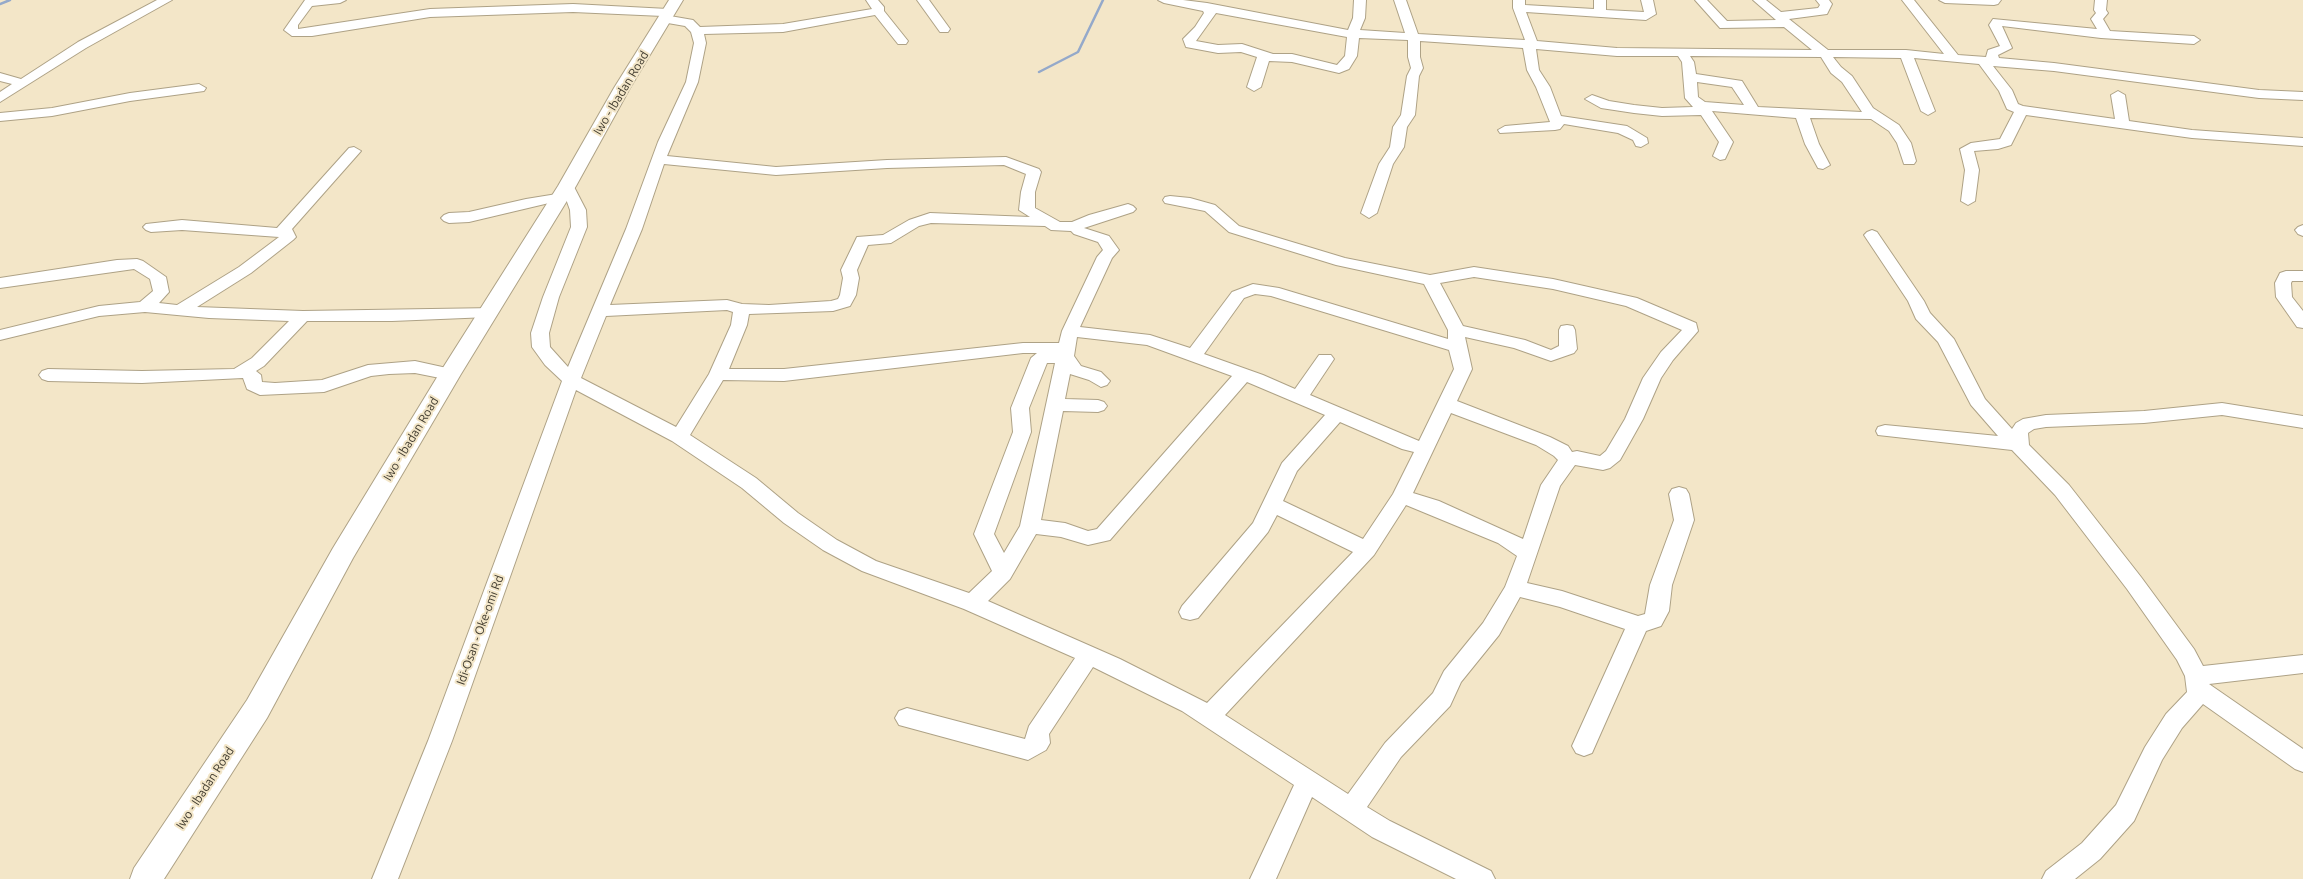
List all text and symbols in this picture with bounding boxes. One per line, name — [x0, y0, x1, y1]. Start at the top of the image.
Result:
street label: Iwo - Ibadan Road — [590, 49, 652, 137]
street label: Iwo - Ibadan Road — [380, 395, 442, 483]
street label: Idi-Osan - Oke-omi Rd — [453, 573, 507, 687]
street label: Iwo - Ibadan Road — [173, 744, 237, 832]

